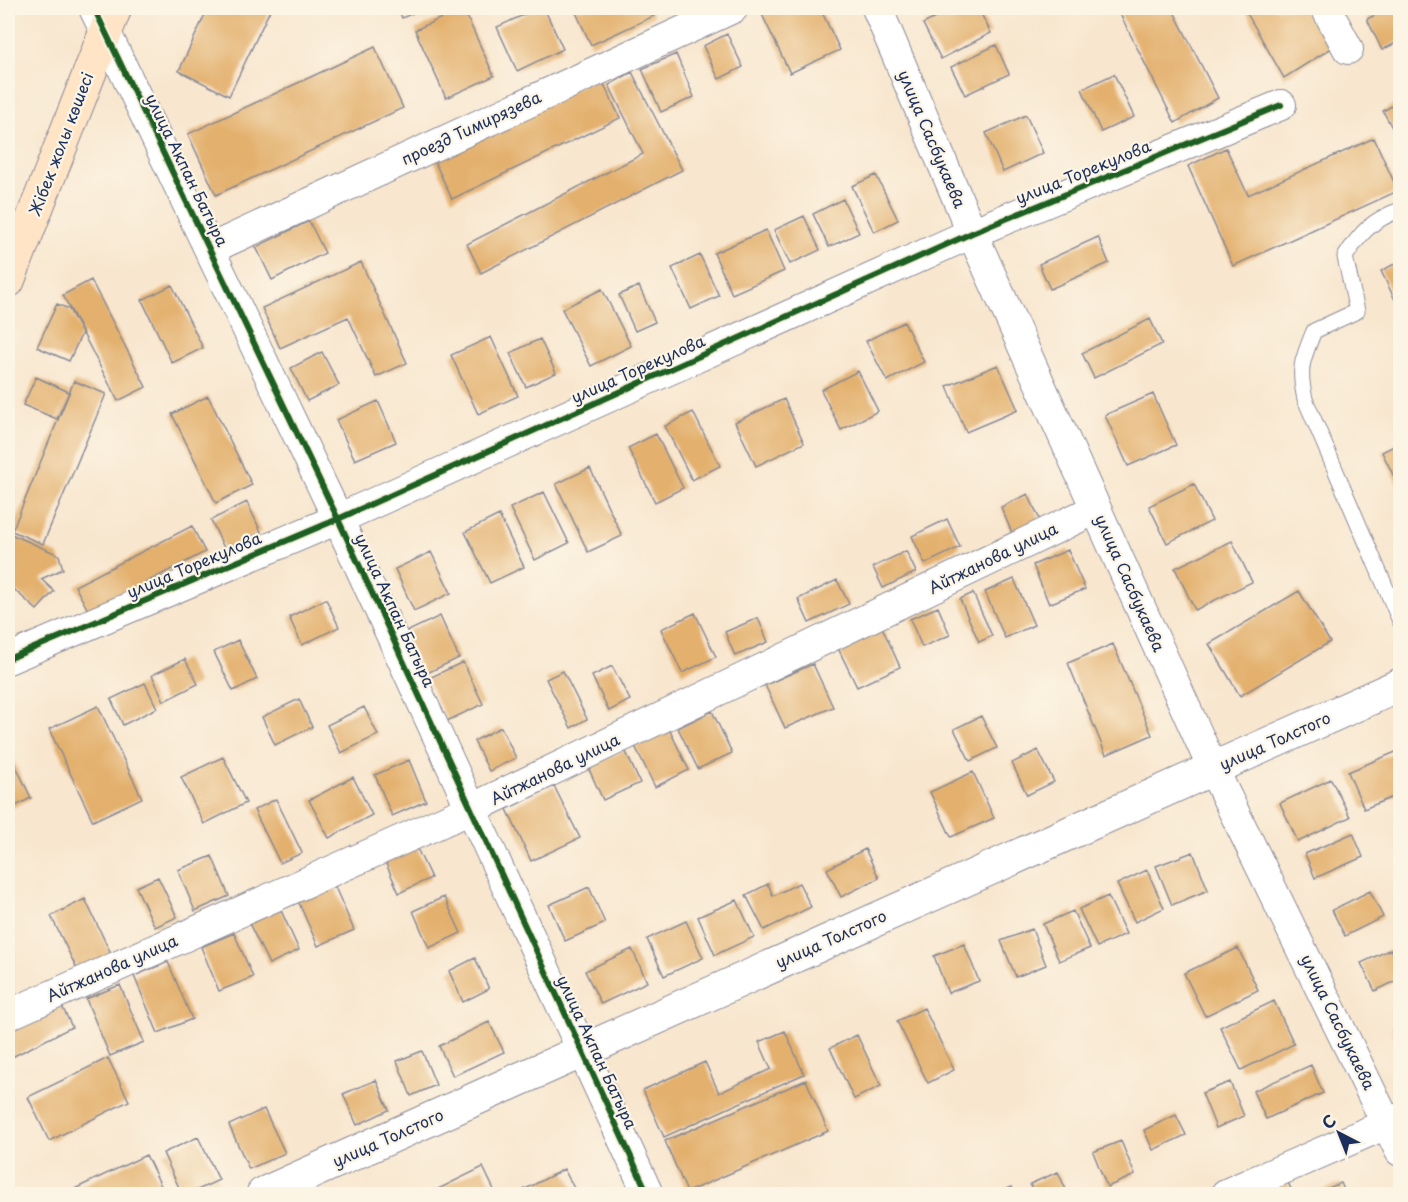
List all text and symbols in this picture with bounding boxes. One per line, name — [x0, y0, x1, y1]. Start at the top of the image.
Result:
street label: улица Сасбукаева — [893, 66, 973, 212]
street label: Жібек жолы көшесі — [22, 68, 99, 219]
street label: проезд Тимирязева — [397, 84, 545, 170]
street label: улица Акпан Батыра — [140, 89, 235, 250]
street label: улица Торекулова — [1011, 133, 1154, 209]
street label: улица Торекулова — [567, 328, 708, 408]
street label: улица Сасбукаева — [1090, 510, 1172, 655]
street label: Айтжанова улица — [924, 515, 1061, 599]
street label: улица Торекулова — [123, 525, 265, 603]
street label: улица Акпан Батыра — [350, 529, 442, 691]
street label: улица Толстого — [1215, 705, 1334, 775]
street label: Айтжанова улица — [486, 726, 623, 810]
street label: улица Толстого — [771, 903, 890, 973]
street label: Айтжанова улица — [42, 927, 181, 1007]
street label: улица Сасбукаева — [1296, 950, 1382, 1093]
street label: улица Акпан Батыра — [552, 971, 644, 1133]
street label: улица Толстого — [328, 1102, 447, 1172]
north arrow — [1309, 1103, 1369, 1163]
text: С — [1316, 1108, 1341, 1134]

